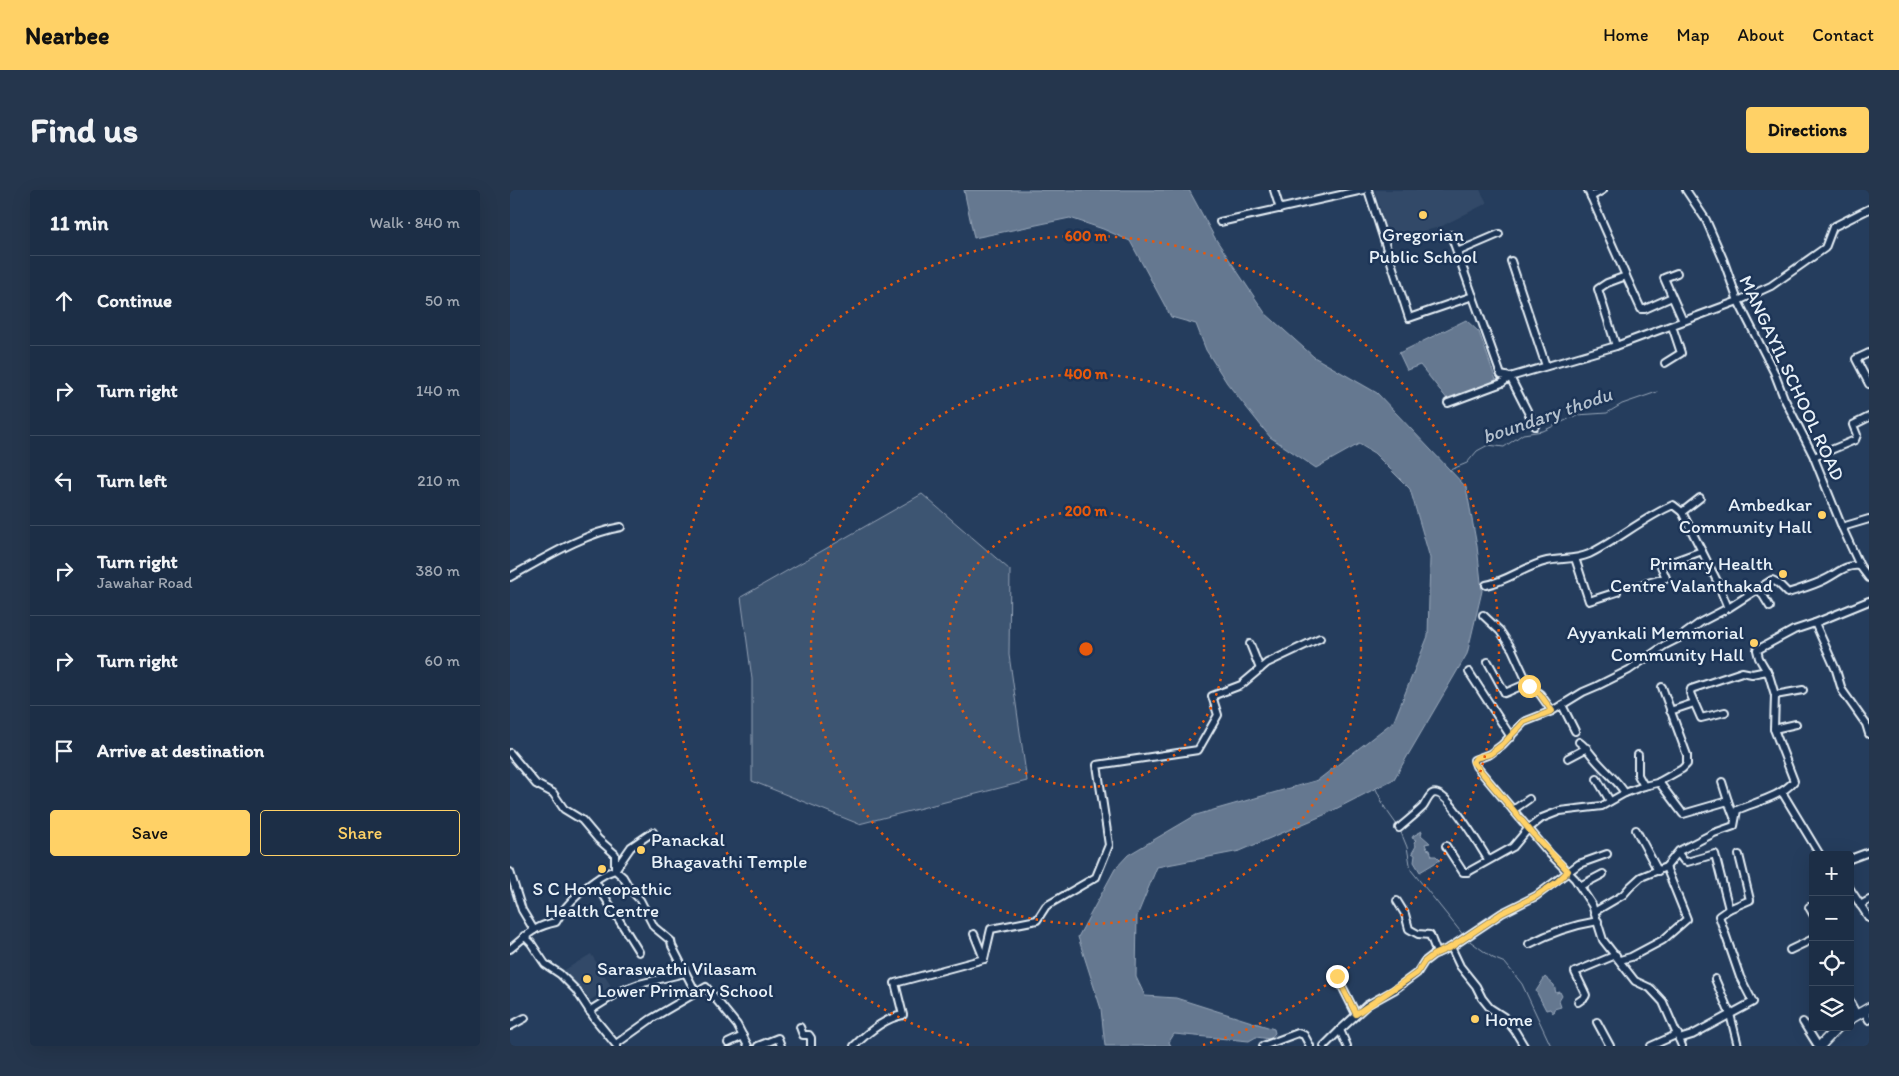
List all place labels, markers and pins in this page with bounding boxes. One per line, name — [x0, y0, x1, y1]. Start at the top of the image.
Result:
marker: Gregorian Public School — [1417, 209, 1429, 221]
place label: Gregorian Public School — [1369, 223, 1478, 268]
place label: Ambedkar Community Hall — [1679, 493, 1813, 538]
marker: Ambedkar Community Hall — [1816, 509, 1828, 521]
place label: Primary Health Centre Valanthakad — [1610, 552, 1774, 597]
marker: Primary Health Centre Valanthakad — [1777, 568, 1789, 580]
place label: Ayyankali Memmorial Community Hall — [1567, 621, 1745, 666]
marker: Ayyankali Memmorial Community Hall — [1748, 637, 1760, 649]
centre of rings — [1077, 640, 1095, 658]
place label: Panackal Bhagavathi Temple — [651, 828, 807, 873]
marker: Panackal Bhagavathi Temple — [635, 844, 647, 856]
marker: S C Homeopathic Health Centre — [596, 863, 608, 875]
place label: S C Homeopathic Health Centre — [532, 877, 672, 922]
place label: Saraswathi Vilasam Lower Primary School — [597, 957, 774, 1002]
marker: Saraswathi Vilasam Lower Primary School — [581, 973, 593, 985]
place label: Home — [1485, 1008, 1533, 1031]
marker: Home — [1469, 1013, 1481, 1025]

